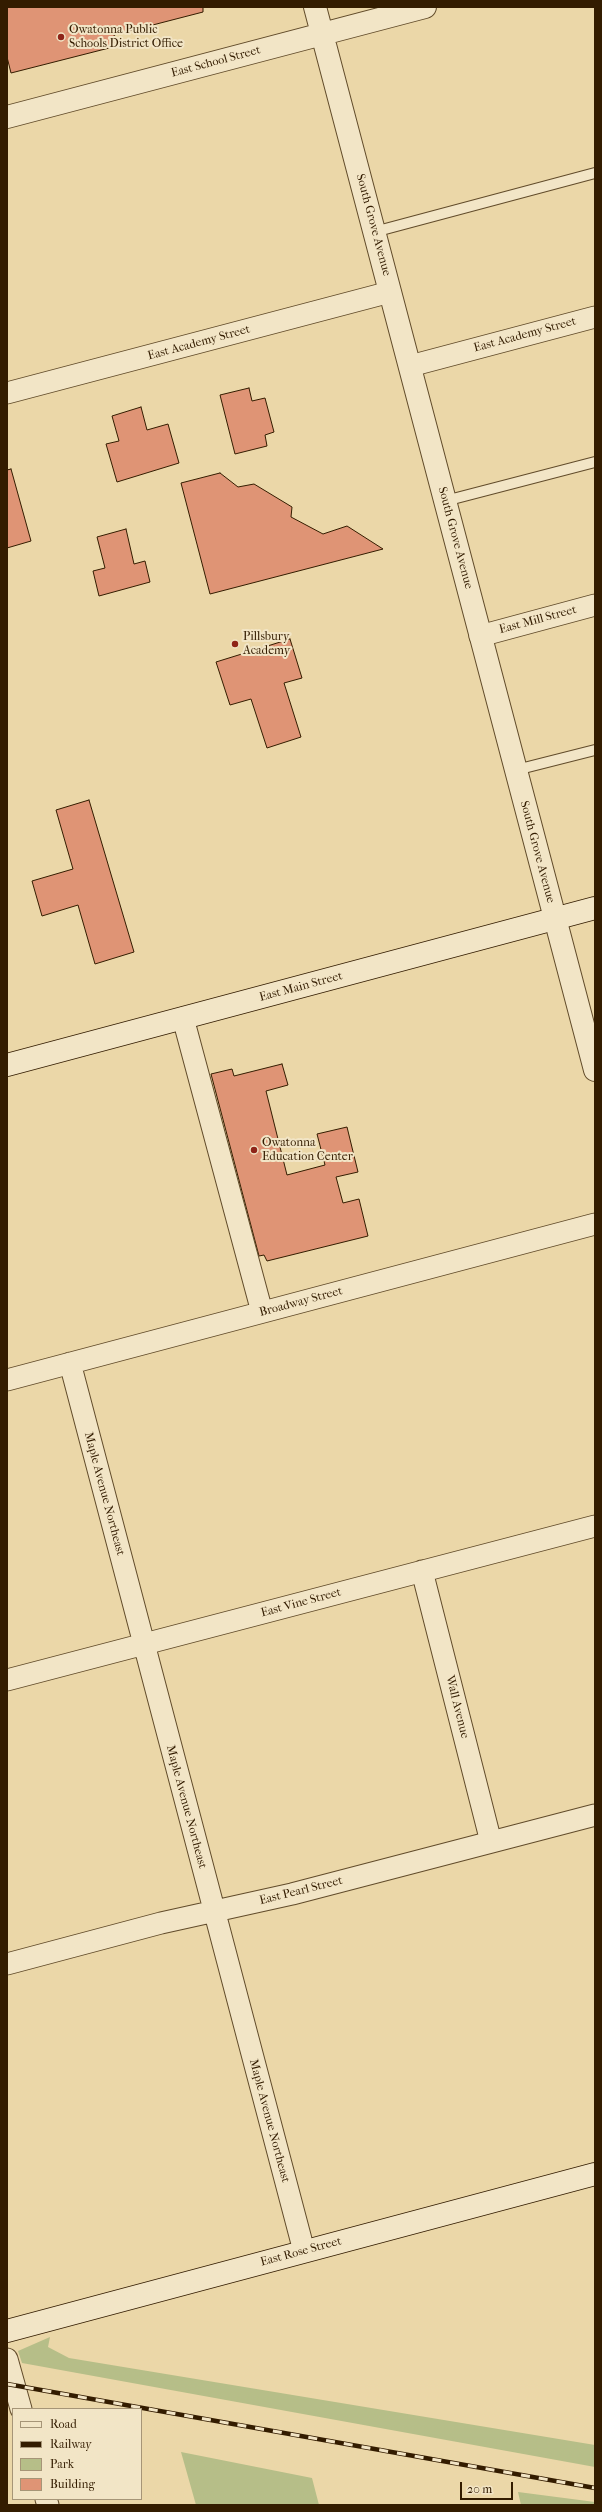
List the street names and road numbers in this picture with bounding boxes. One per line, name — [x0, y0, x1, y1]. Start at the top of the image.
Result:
street label: East School Street — [170, 43, 262, 81]
street label: South Grove Avenue — [352, 172, 394, 278]
street label: East Academy Street — [472, 314, 578, 356]
street label: East Academy Street — [146, 322, 252, 364]
street label: South Grove Avenue — [434, 485, 476, 591]
street label: East Mill Street — [498, 603, 578, 637]
street label: South Grove Avenue — [516, 799, 558, 905]
street label: East Main Street — [258, 969, 344, 1005]
street label: Broadway Street — [258, 1284, 344, 1320]
street label: Maple Avenue Northeast — [81, 1431, 127, 1557]
street label: East Vine Street — [259, 1585, 343, 1621]
street label: Wall Avenue — [442, 1674, 472, 1740]
street label: Maple Avenue Northeast — [163, 1744, 209, 1870]
street label: East Pearl Street — [258, 1874, 344, 1908]
street label: Maple Avenue Northeast — [246, 2058, 292, 2184]
street label: East Rose Street — [259, 2234, 343, 2270]

